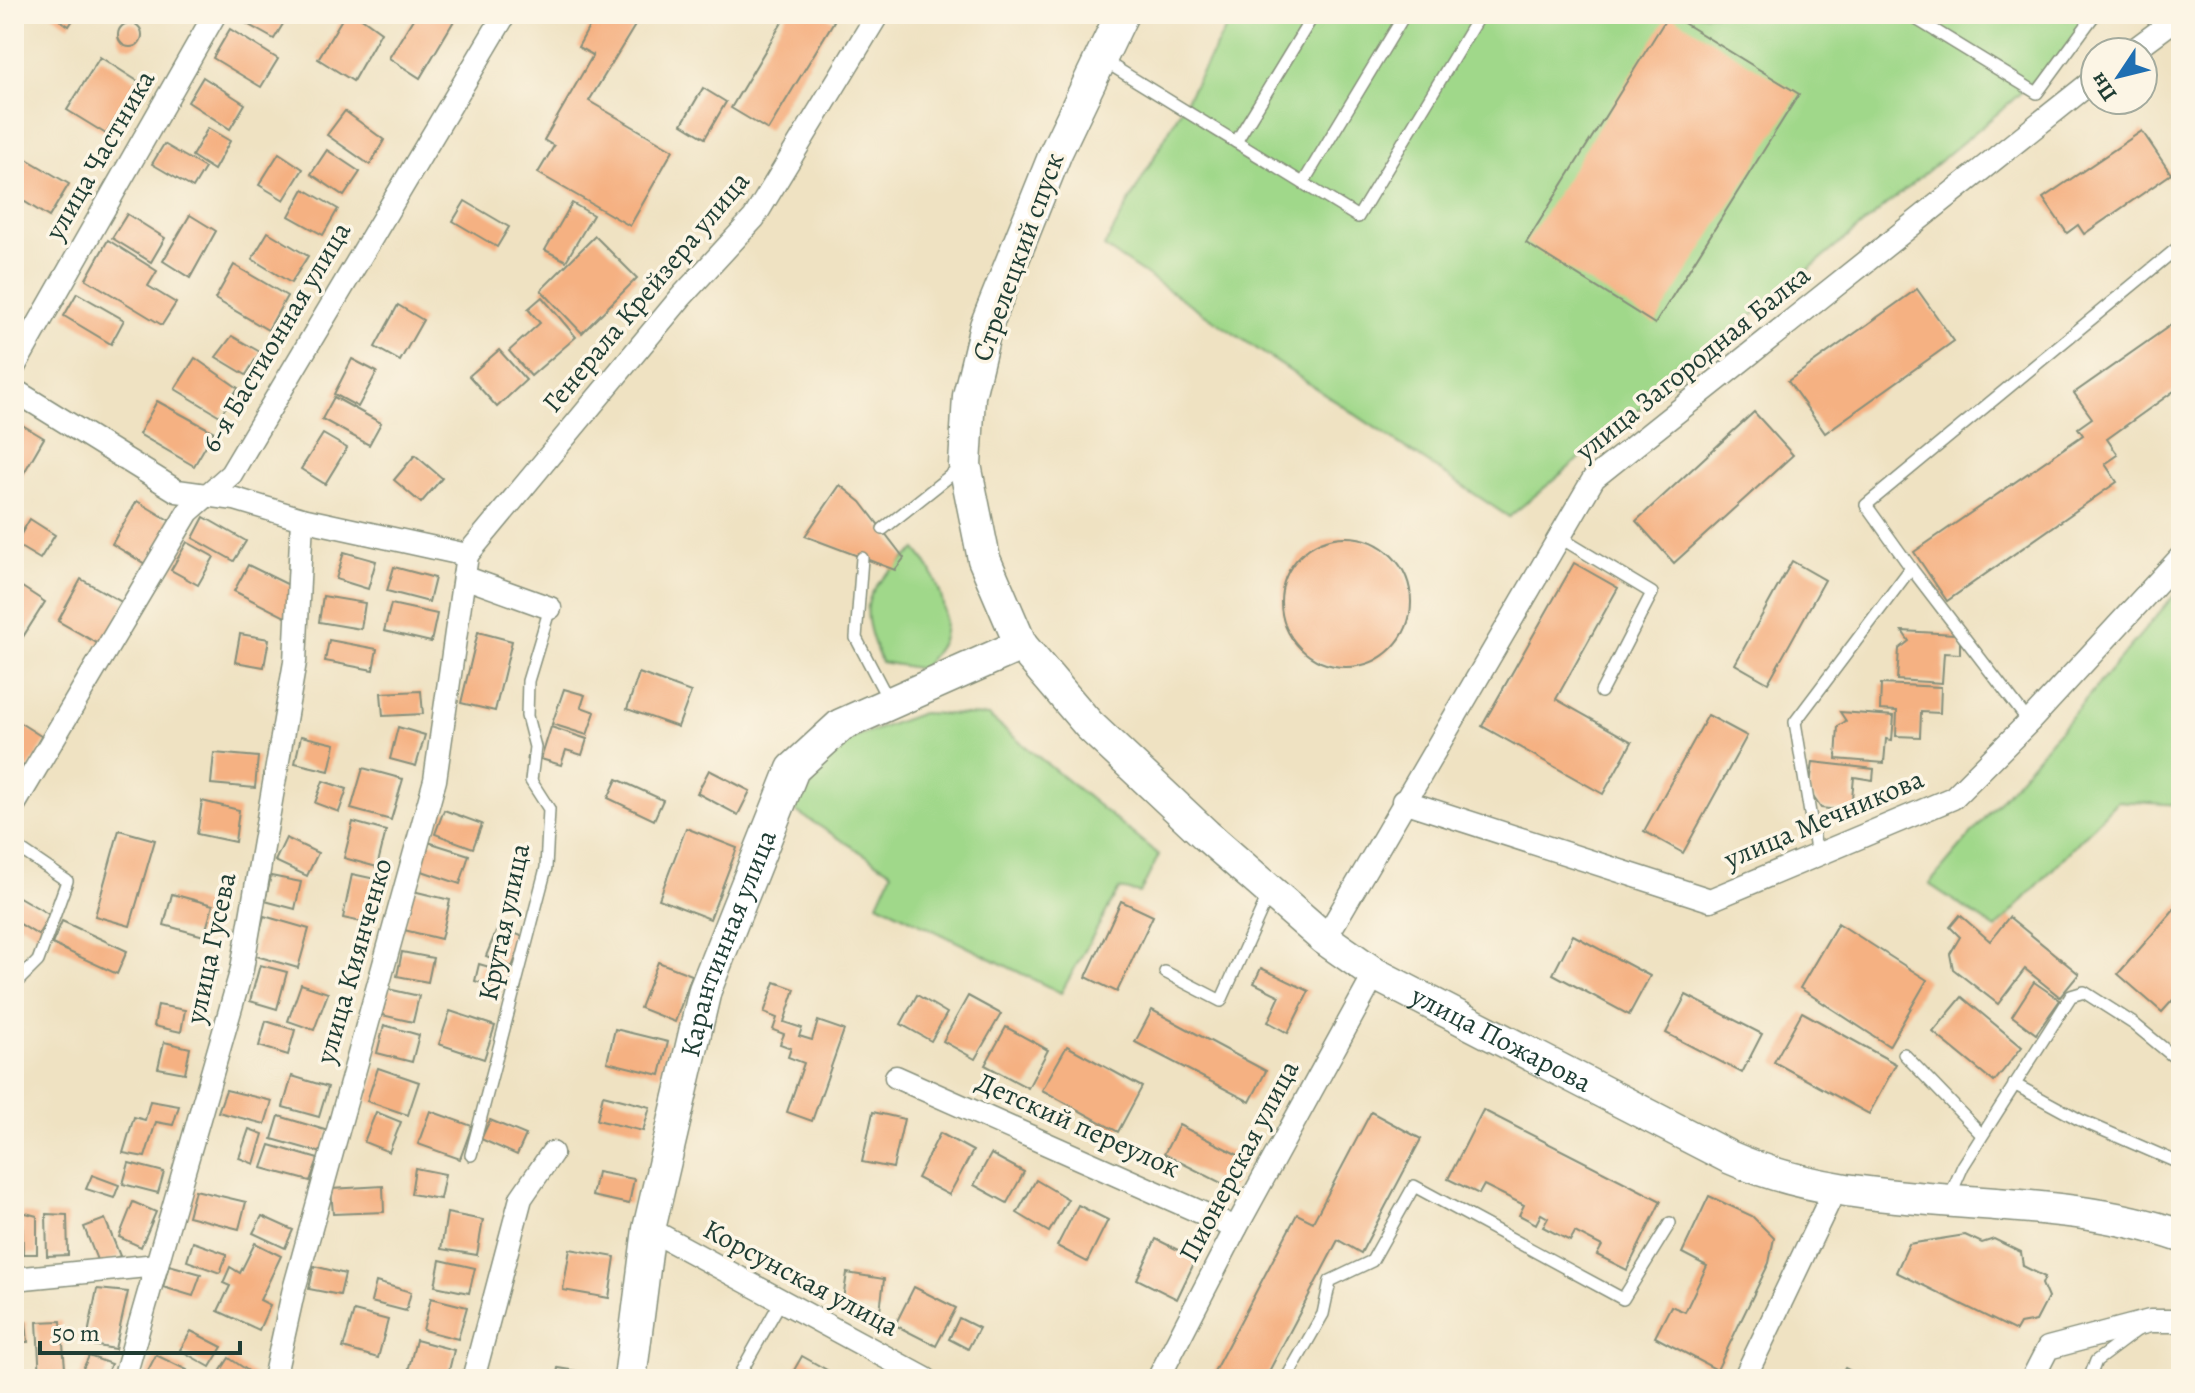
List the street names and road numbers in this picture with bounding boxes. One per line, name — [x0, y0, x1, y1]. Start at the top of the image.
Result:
street label: улица Частника — [35, 63, 164, 248]
street label: Стрелецкий спуск — [963, 147, 1073, 367]
street label: Генерала Крейзера улица — [534, 163, 758, 421]
street label: 6-я Бастионная улица — [192, 214, 360, 459]
street label: улица Загородная Балка — [1567, 256, 1818, 470]
street label: улица Мечникова — [1717, 760, 1930, 879]
street label: Карантинная улица — [671, 824, 786, 1061]
street label: Крутая улица — [469, 840, 539, 1004]
street label: улица Киянченко — [306, 854, 401, 1069]
street label: улица Гусева — [176, 869, 246, 1028]
street label: улица Пожарова — [1403, 976, 1598, 1102]
street label: Пионерская улица — [1170, 1053, 1308, 1269]
street label: Детский переулок — [970, 1063, 1186, 1187]
street label: Корсунская улица — [696, 1210, 906, 1346]

